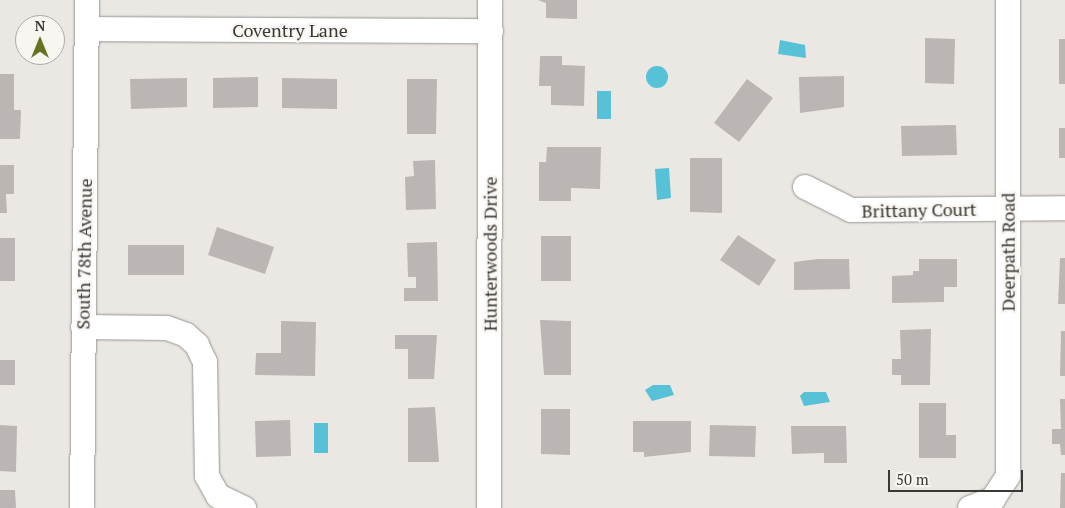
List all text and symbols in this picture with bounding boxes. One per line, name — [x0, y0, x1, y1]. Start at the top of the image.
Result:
north arrow — [15, 15, 65, 65]
text: N — [35, 16, 45, 35]
street label: Coventry Lane — [232, 19, 348, 41]
street label: Hunterwoods Drive — [479, 177, 501, 331]
street label: South 78th Avenue — [72, 178, 96, 330]
street label: Deerpath Road — [997, 193, 1019, 311]
street label: Brittany Court — [861, 198, 977, 222]
scale bar — [890, 460, 1025, 492]
text: 50 m — [896, 469, 929, 489]

